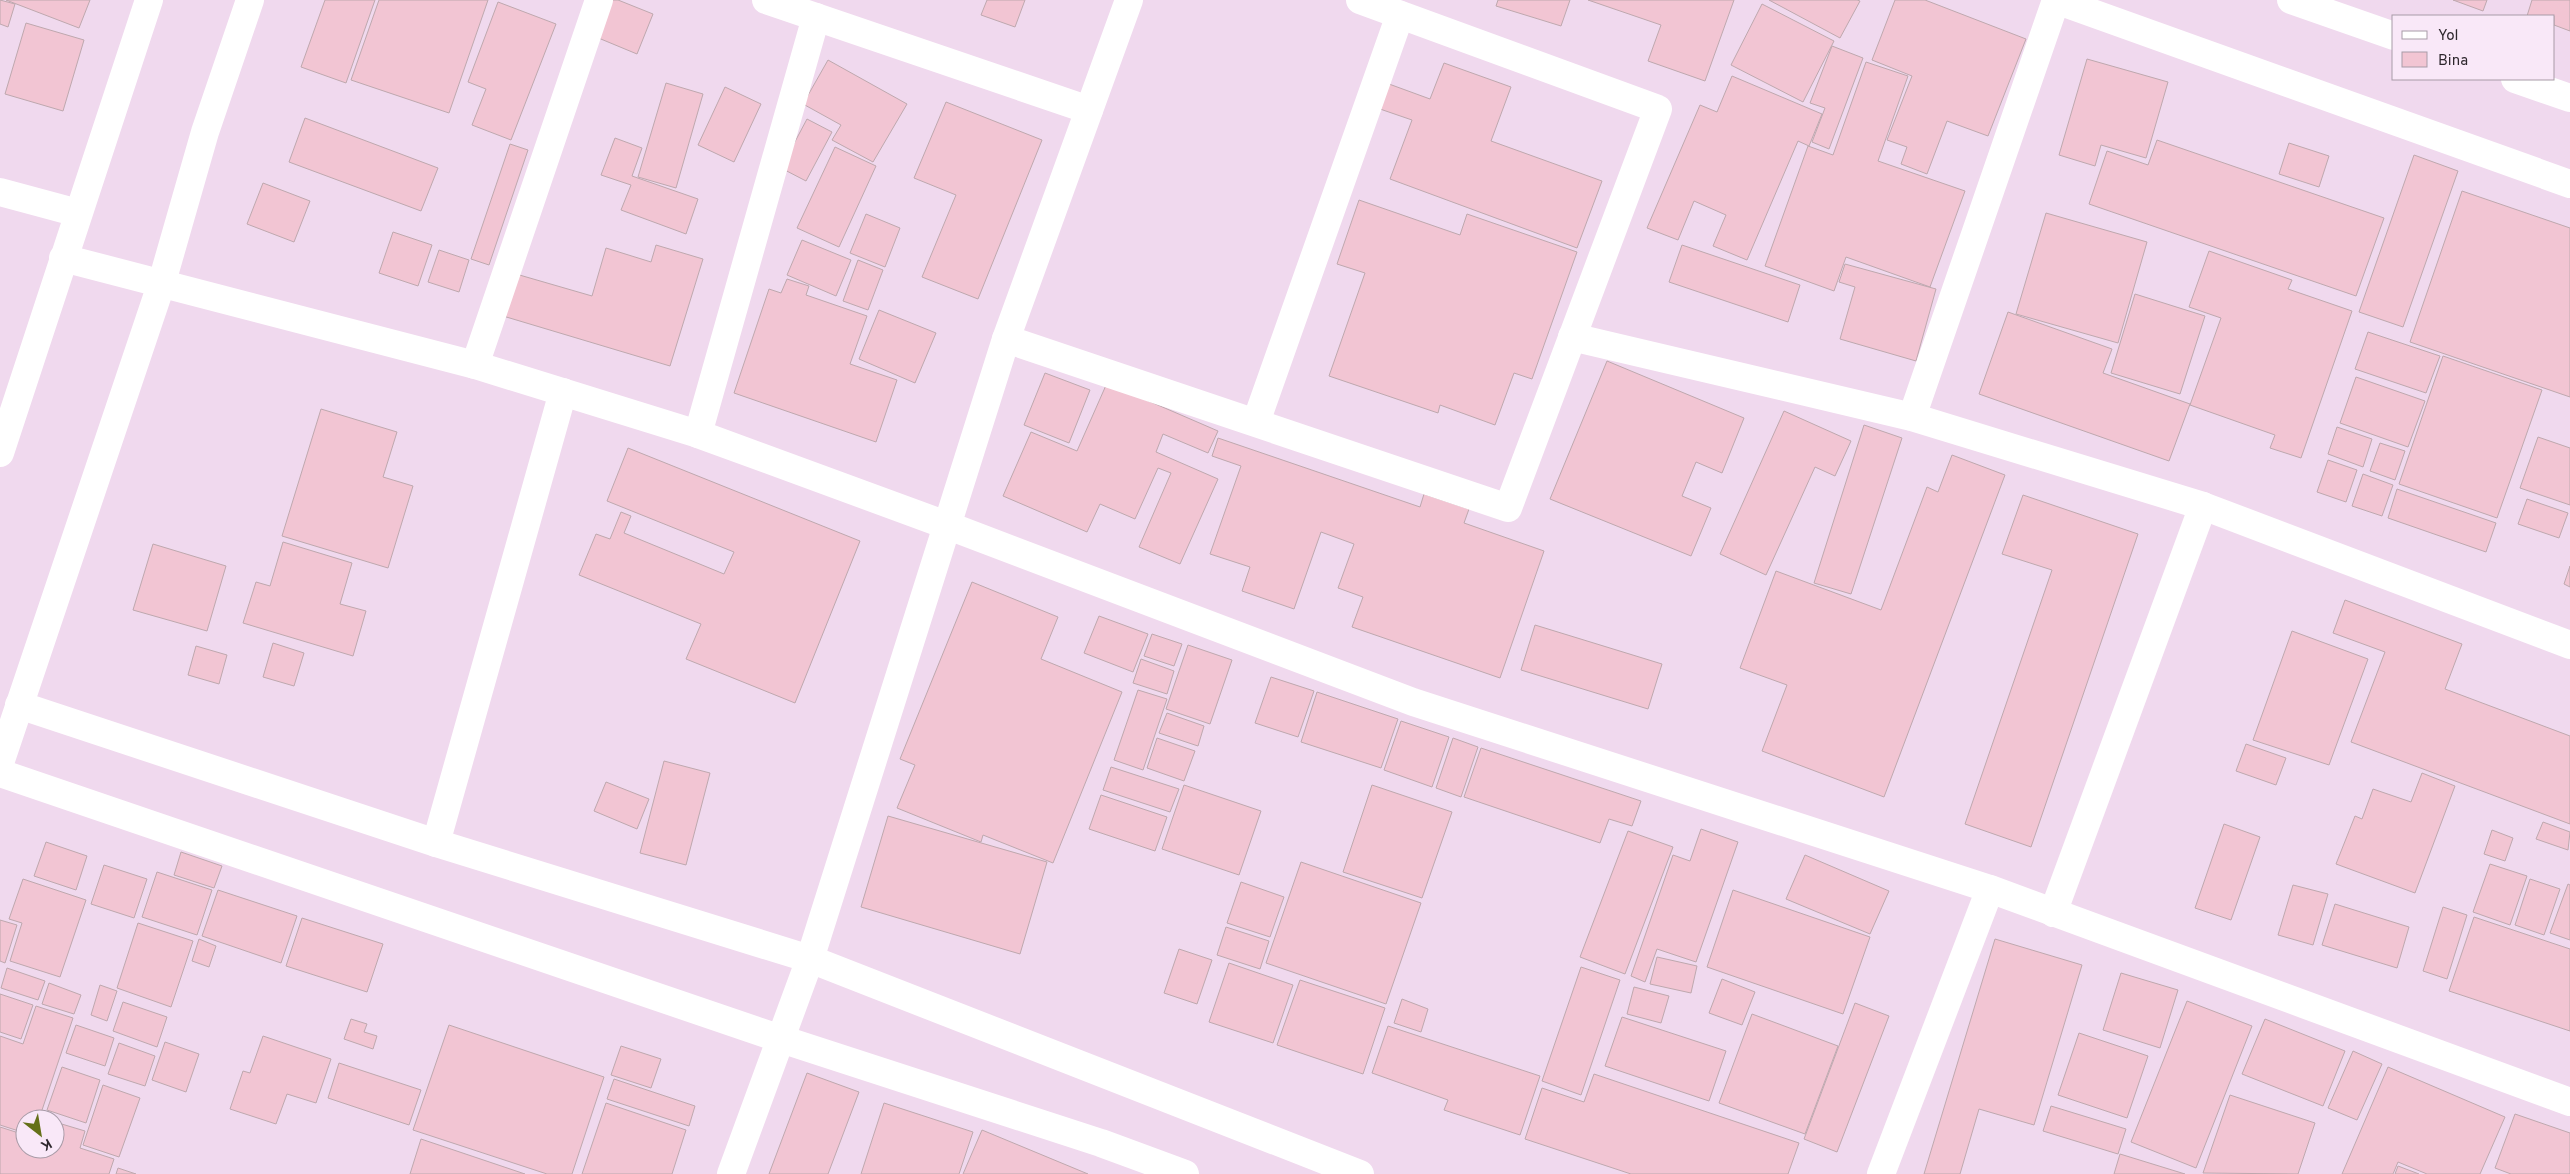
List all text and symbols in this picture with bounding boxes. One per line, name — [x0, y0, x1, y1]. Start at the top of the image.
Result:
legend — [2392, 15, 2555, 80]
text: Yol — [2438, 27, 2459, 46]
text: Bina — [2438, 52, 2468, 71]
north arrow — [15, 1109, 65, 1159]
text: K — [37, 1134, 55, 1154]

